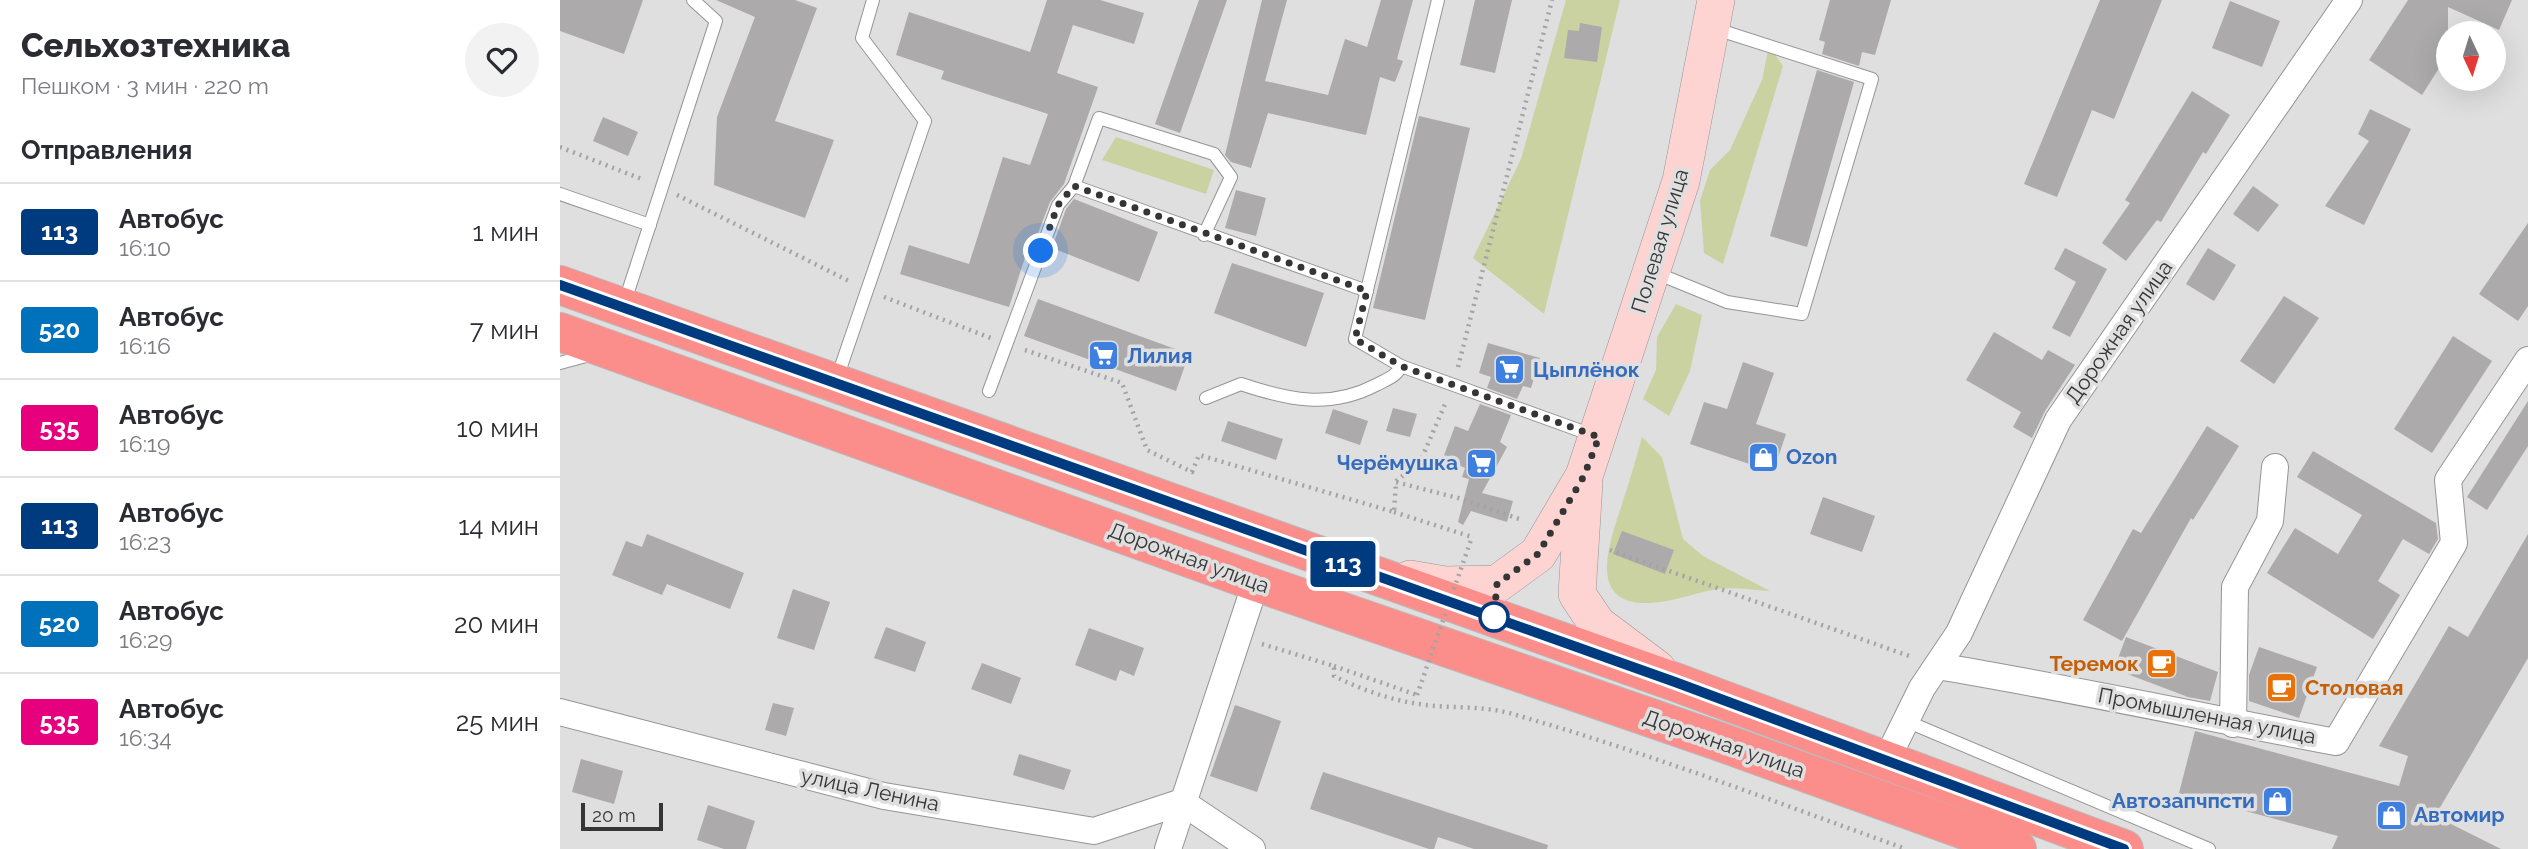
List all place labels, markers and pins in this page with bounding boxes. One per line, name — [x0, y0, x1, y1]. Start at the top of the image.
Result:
supermarket icon: Лилия — [1087, 339, 1121, 373]
place label: Лилия — [1127, 343, 1193, 368]
supermarket icon: Цыплёнок — [1493, 353, 1527, 387]
place label: Цыплёнок — [1533, 357, 1640, 382]
shop icon: Ozon — [1746, 440, 1780, 474]
place label: Ozon — [1786, 444, 1837, 469]
supermarket icon: Черёмушка — [1464, 446, 1498, 480]
place label: Черёмушка — [1337, 450, 1458, 475]
unlabelled marker — [1479, 602, 1509, 632]
cafe icon: Теремок — [2145, 647, 2179, 681]
place label: Теремок — [2050, 651, 2139, 676]
cafe icon: Столовая — [2265, 671, 2299, 705]
place label: Столовая — [2305, 675, 2404, 700]
shop icon: Автозапчпсти — [2261, 784, 2295, 818]
place label: Автозапчпсти — [2112, 788, 2255, 813]
shop icon: Автомир — [2374, 798, 2408, 832]
place label: Автомир — [2414, 802, 2505, 827]

